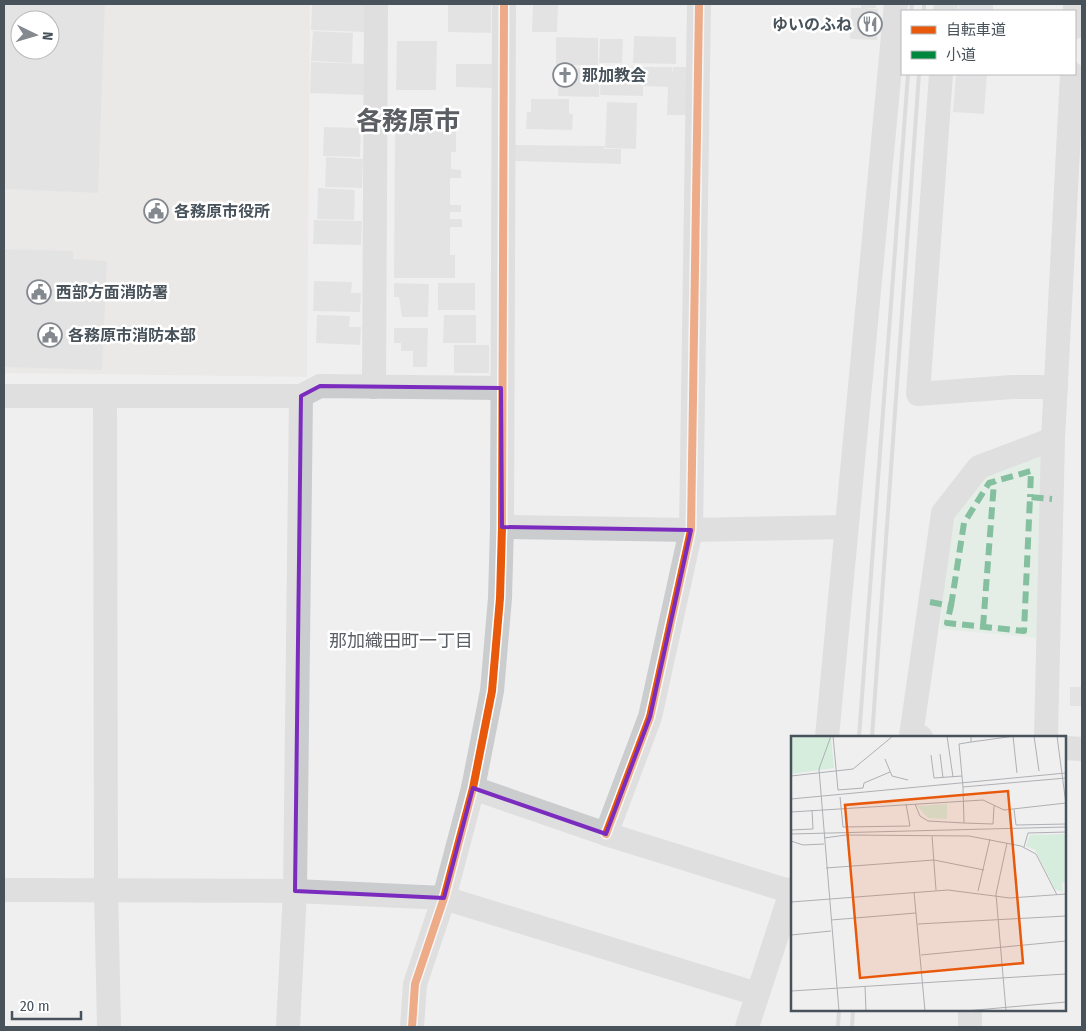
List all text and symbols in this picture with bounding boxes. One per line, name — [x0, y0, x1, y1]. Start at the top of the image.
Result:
north arrow — [10, 10, 60, 60]
legend — [901, 10, 1076, 75]
restaurant icon: ゆいのふね — [857, 11, 883, 37]
place label: ゆいのふね — [772, 15, 852, 34]
text: 自転車道 — [946, 21, 1006, 39]
text: N — [39, 31, 56, 41]
text: 小道 — [946, 46, 976, 64]
church icon: 那加教会 — [552, 62, 578, 88]
place label: 那加教会 — [582, 66, 646, 85]
district label: 各務原市 — [356, 106, 460, 137]
public building icon: 各務原市役所 — [143, 198, 169, 224]
place label: 各務原市役所 — [174, 202, 270, 221]
public building icon: 西部方面消防署 — [26, 279, 52, 305]
place label: 西部方面消防署 — [56, 283, 168, 302]
public building icon: 各務原市消防本部 — [37, 322, 63, 348]
place label: 各務原市消防本部 — [68, 326, 196, 345]
district label: 那加織田町一丁目 — [329, 630, 473, 652]
inset map — [791, 736, 1066, 1011]
scale bar — [12, 988, 81, 1020]
text: 20 m — [20, 997, 50, 1015]

